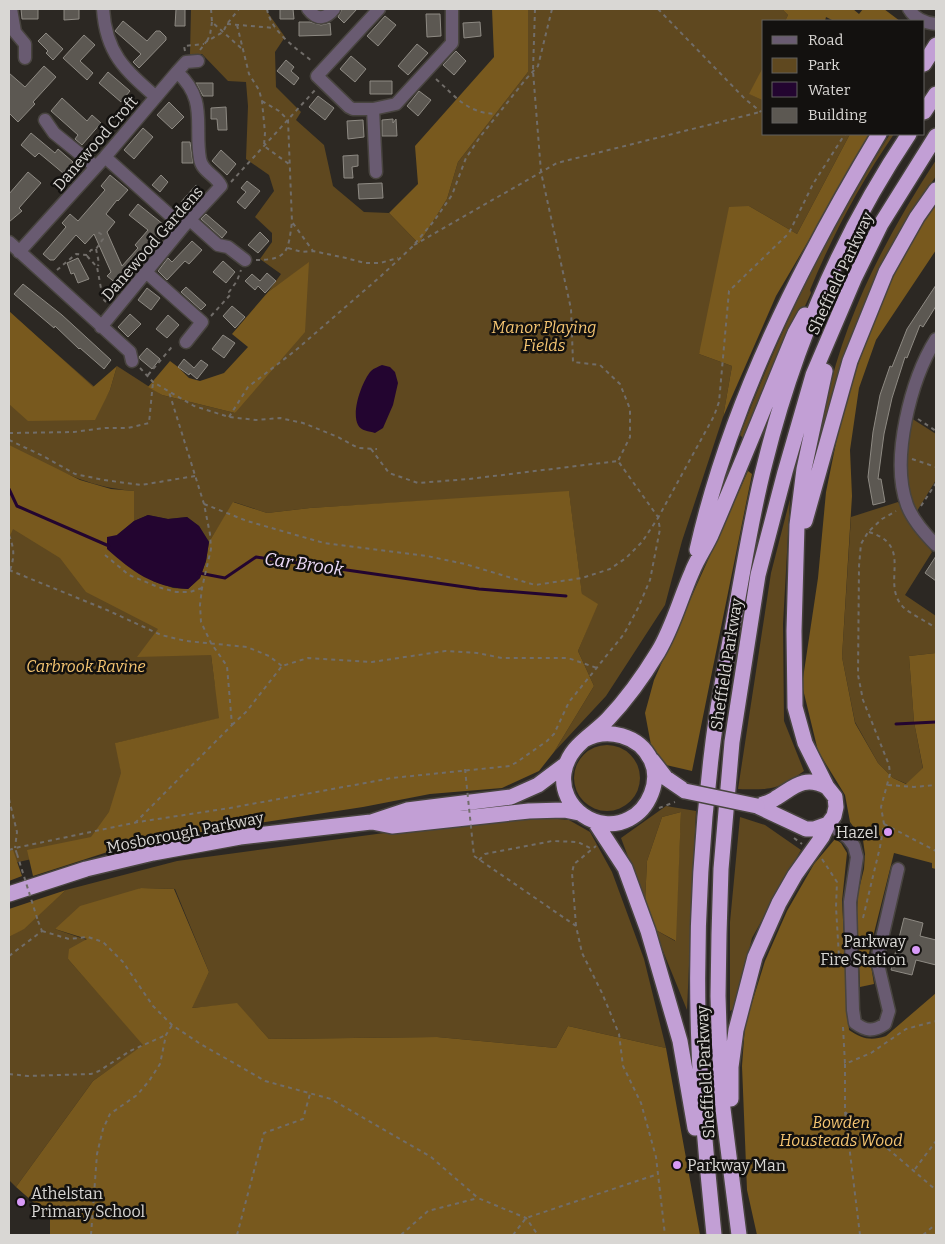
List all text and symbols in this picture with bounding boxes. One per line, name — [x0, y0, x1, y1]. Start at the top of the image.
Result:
legend — [762, 20, 925, 135]
text: Road — [808, 31, 843, 49]
text: Park — [808, 56, 840, 74]
text: Water — [808, 81, 851, 99]
street label: Danewood Croft — [49, 92, 142, 195]
text: Building — [808, 106, 867, 124]
street label: Danewood Gardens — [98, 182, 207, 304]
street label: Sheffield Parkway — [804, 208, 877, 338]
park label: Manor Playing Fields — [492, 318, 596, 355]
water label: Car Brook — [263, 548, 345, 580]
street label: Sheffield Parkway — [707, 596, 746, 731]
park label: Carbrook Ravine — [26, 657, 146, 676]
street label: Mosborough Parkway — [105, 808, 266, 857]
place label: Hazel — [836, 823, 878, 842]
marker: Hazel — [882, 826, 894, 838]
place label: Parkway Fire Station — [820, 932, 907, 969]
marker: Parkway Fire Station — [910, 944, 922, 956]
street label: Sheffield Parkway — [692, 1004, 718, 1139]
park label: Bowden Housteads Wood — [779, 1113, 903, 1150]
place label: Parkway Man — [687, 1156, 786, 1175]
marker: Parkway Man — [671, 1159, 683, 1171]
place label: Athelstan Primary School — [31, 1184, 146, 1221]
marker: Athelstan Primary School — [15, 1196, 27, 1208]

